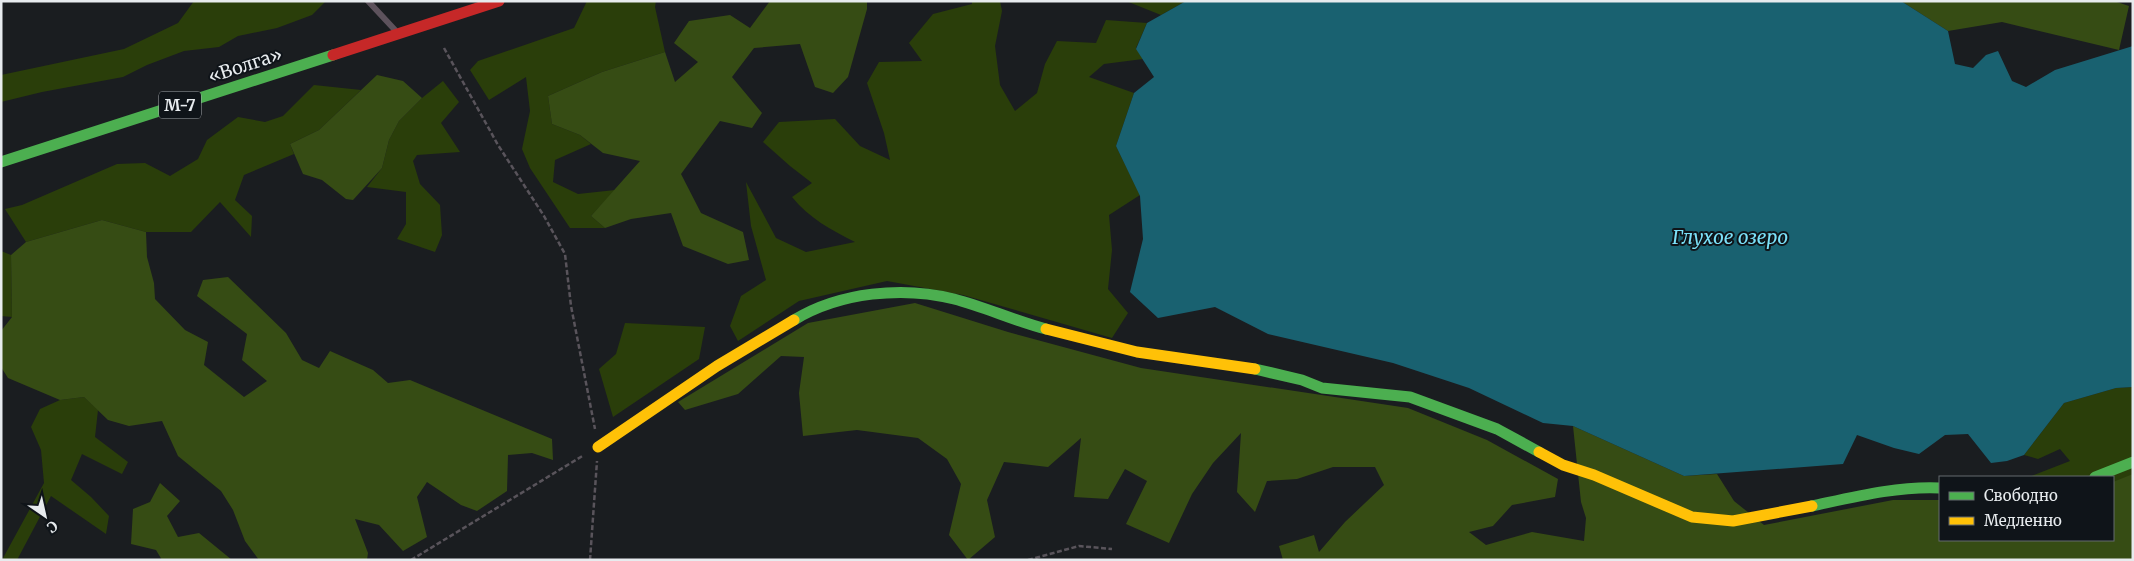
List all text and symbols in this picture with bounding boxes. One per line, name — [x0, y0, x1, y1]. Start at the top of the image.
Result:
street label: «Волга» — [205, 42, 285, 88]
road number: М-7 — [159, 92, 201, 118]
water label: Глухое озеро — [1672, 225, 1788, 249]
legend — [1939, 476, 2114, 541]
text: Свободно — [1984, 486, 2058, 505]
north arrow — [20, 491, 70, 541]
text: Медленно — [1984, 511, 2062, 530]
text: С — [43, 517, 61, 537]

